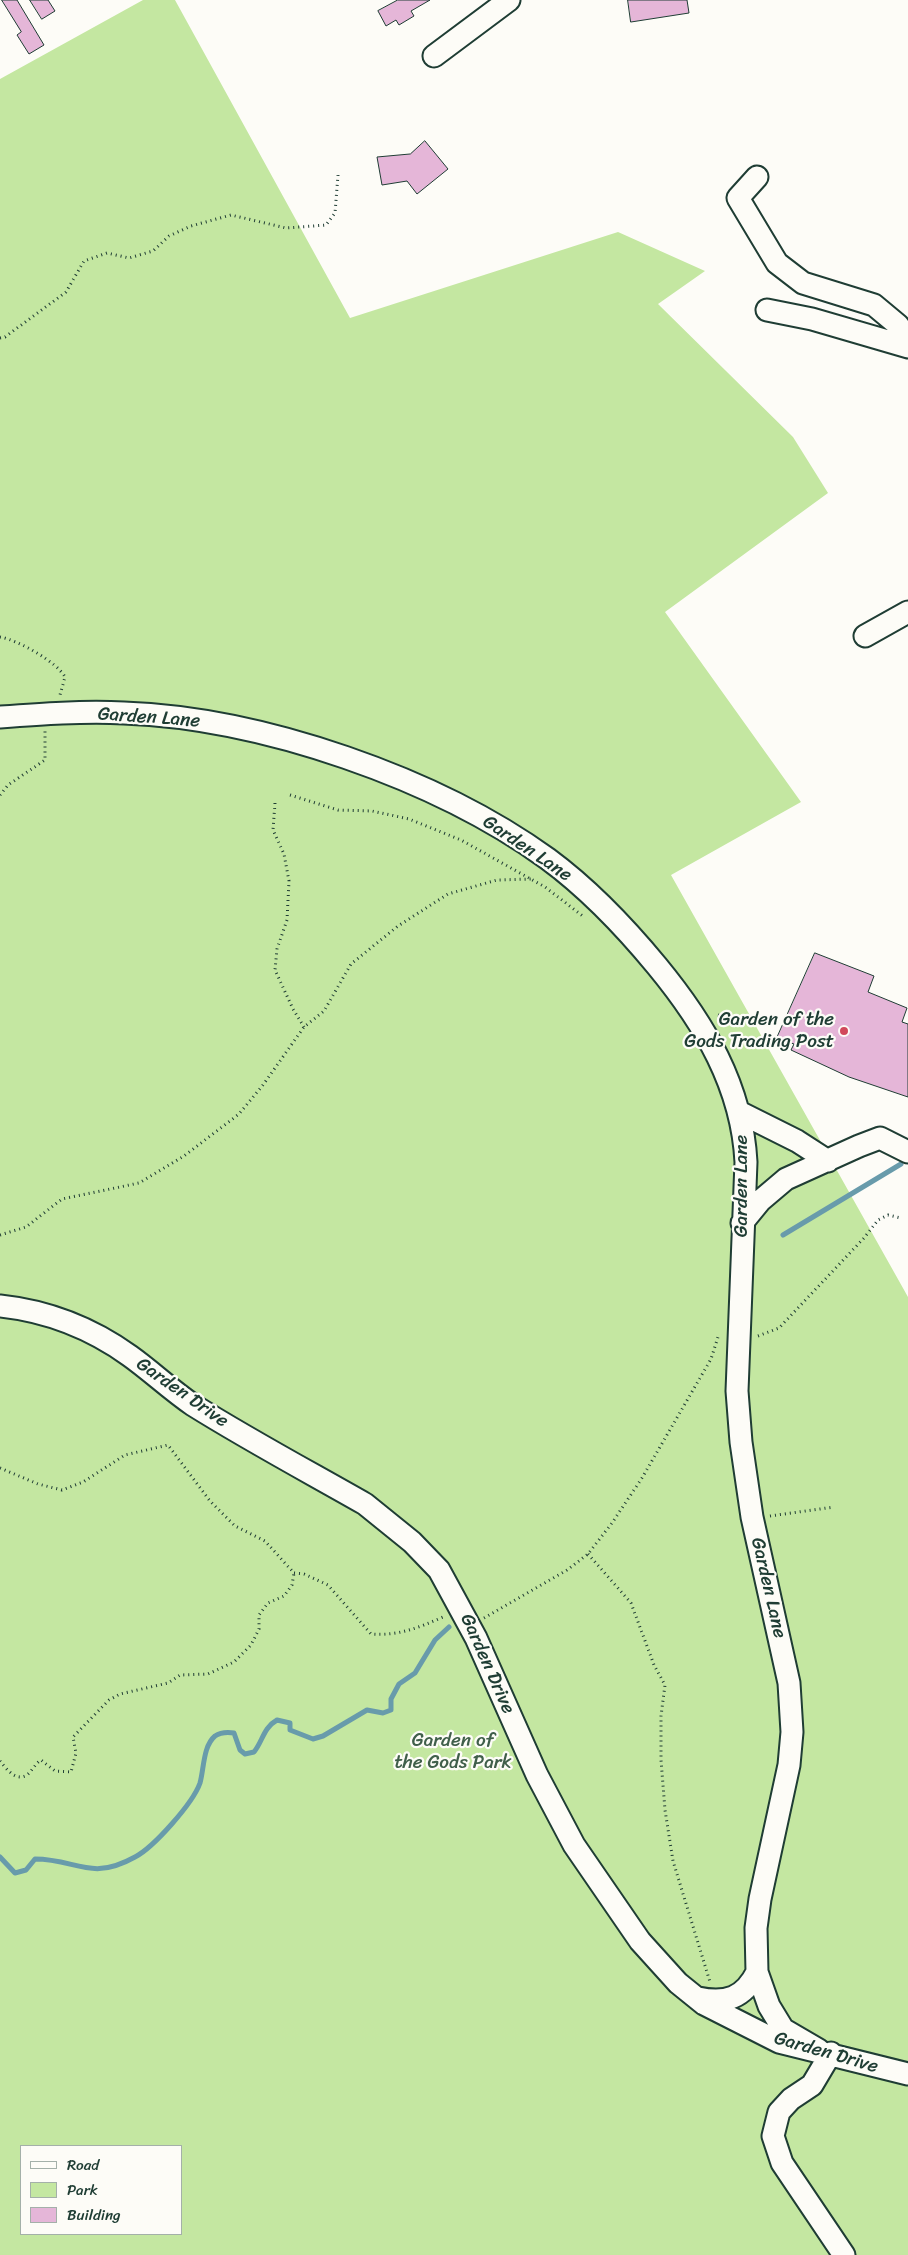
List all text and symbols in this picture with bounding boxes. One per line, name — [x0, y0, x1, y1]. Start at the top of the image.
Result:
street label: Garden Lane — [97, 703, 201, 733]
street label: Garden Lane — [478, 811, 576, 887]
place label: Garden of the Gods Trading Post — [684, 1009, 834, 1053]
marker: Garden of the Gods Trading Post — [838, 1025, 850, 1037]
street label: Garden Lane — [731, 1135, 753, 1237]
street label: Garden Drive — [132, 1353, 232, 1433]
street label: Garden Lane — [745, 1535, 791, 1641]
street label: Garden Drive — [455, 1610, 519, 1718]
park label: Garden of the Gods Park — [394, 1730, 512, 1774]
street label: Garden Drive — [771, 2027, 881, 2079]
legend — [20, 2145, 182, 2235]
text: Road — [67, 2152, 99, 2178]
text: Park — [67, 2177, 98, 2203]
text: Building — [67, 2202, 121, 2228]

